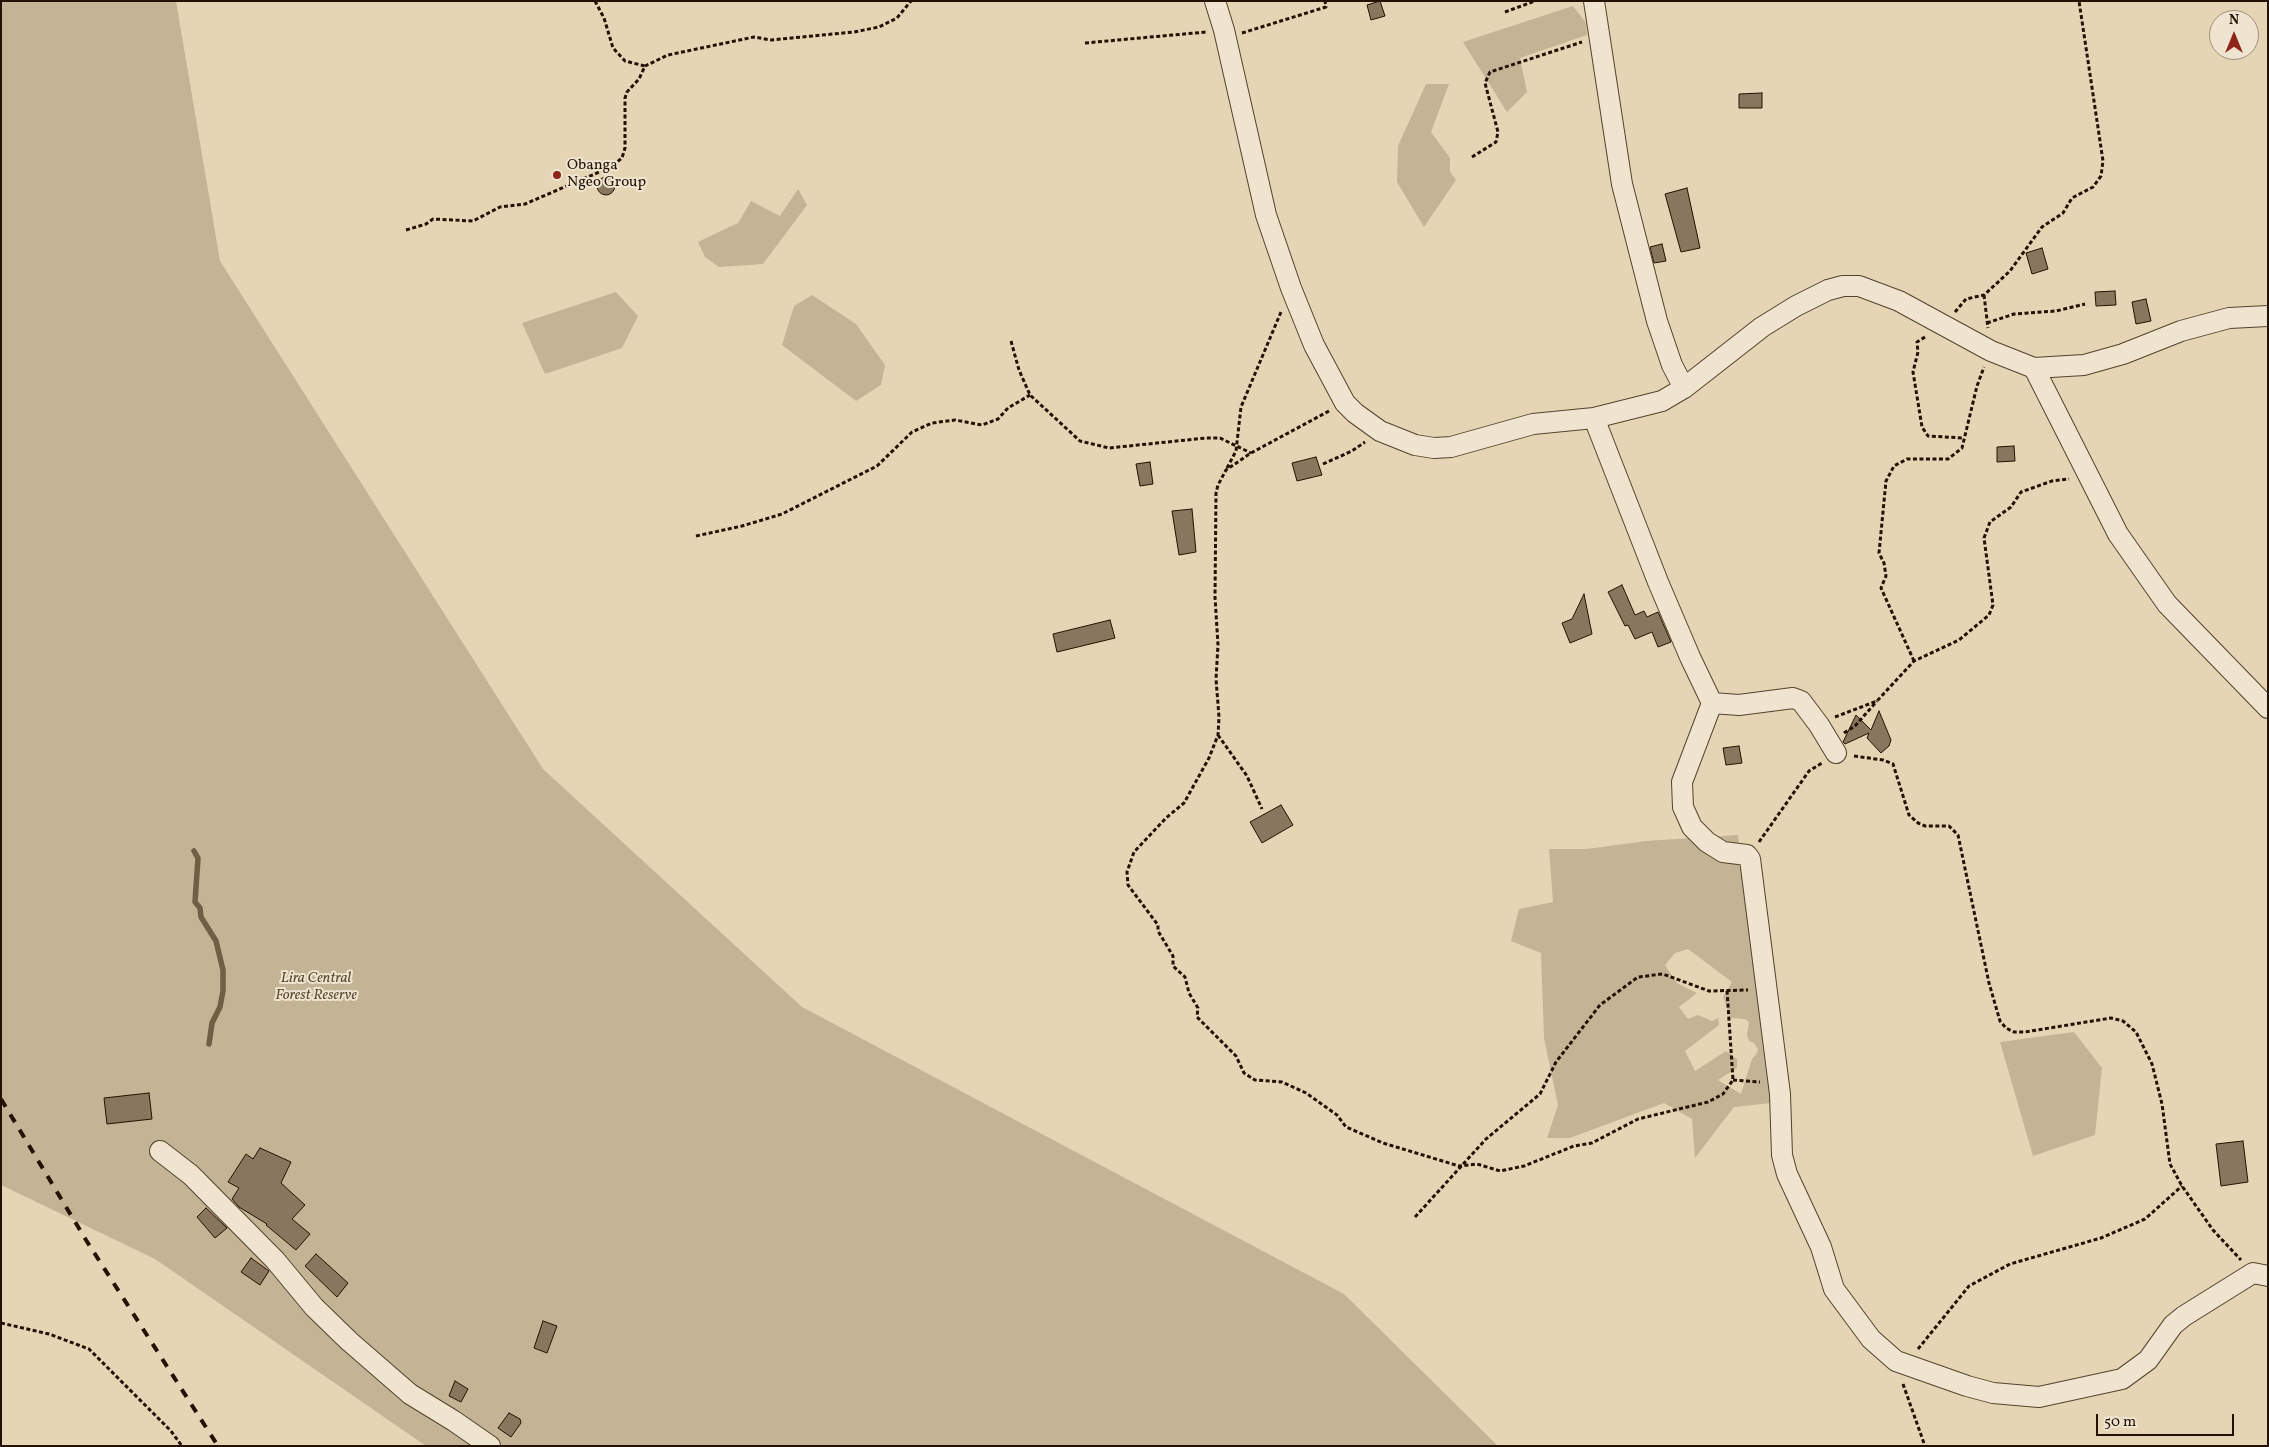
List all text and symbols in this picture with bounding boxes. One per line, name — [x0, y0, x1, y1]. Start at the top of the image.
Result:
north arrow — [2209, 10, 2259, 60]
text: N — [2229, 11, 2239, 30]
place label: Obanga Ngeo Group — [567, 157, 646, 192]
marker: Obanga Ngeo Group — [551, 169, 563, 181]
park label: Lira Central Forest Reserve — [275, 970, 357, 1005]
scale bar — [2099, 1404, 2236, 1436]
text: 50 m — [2104, 1412, 2136, 1433]

